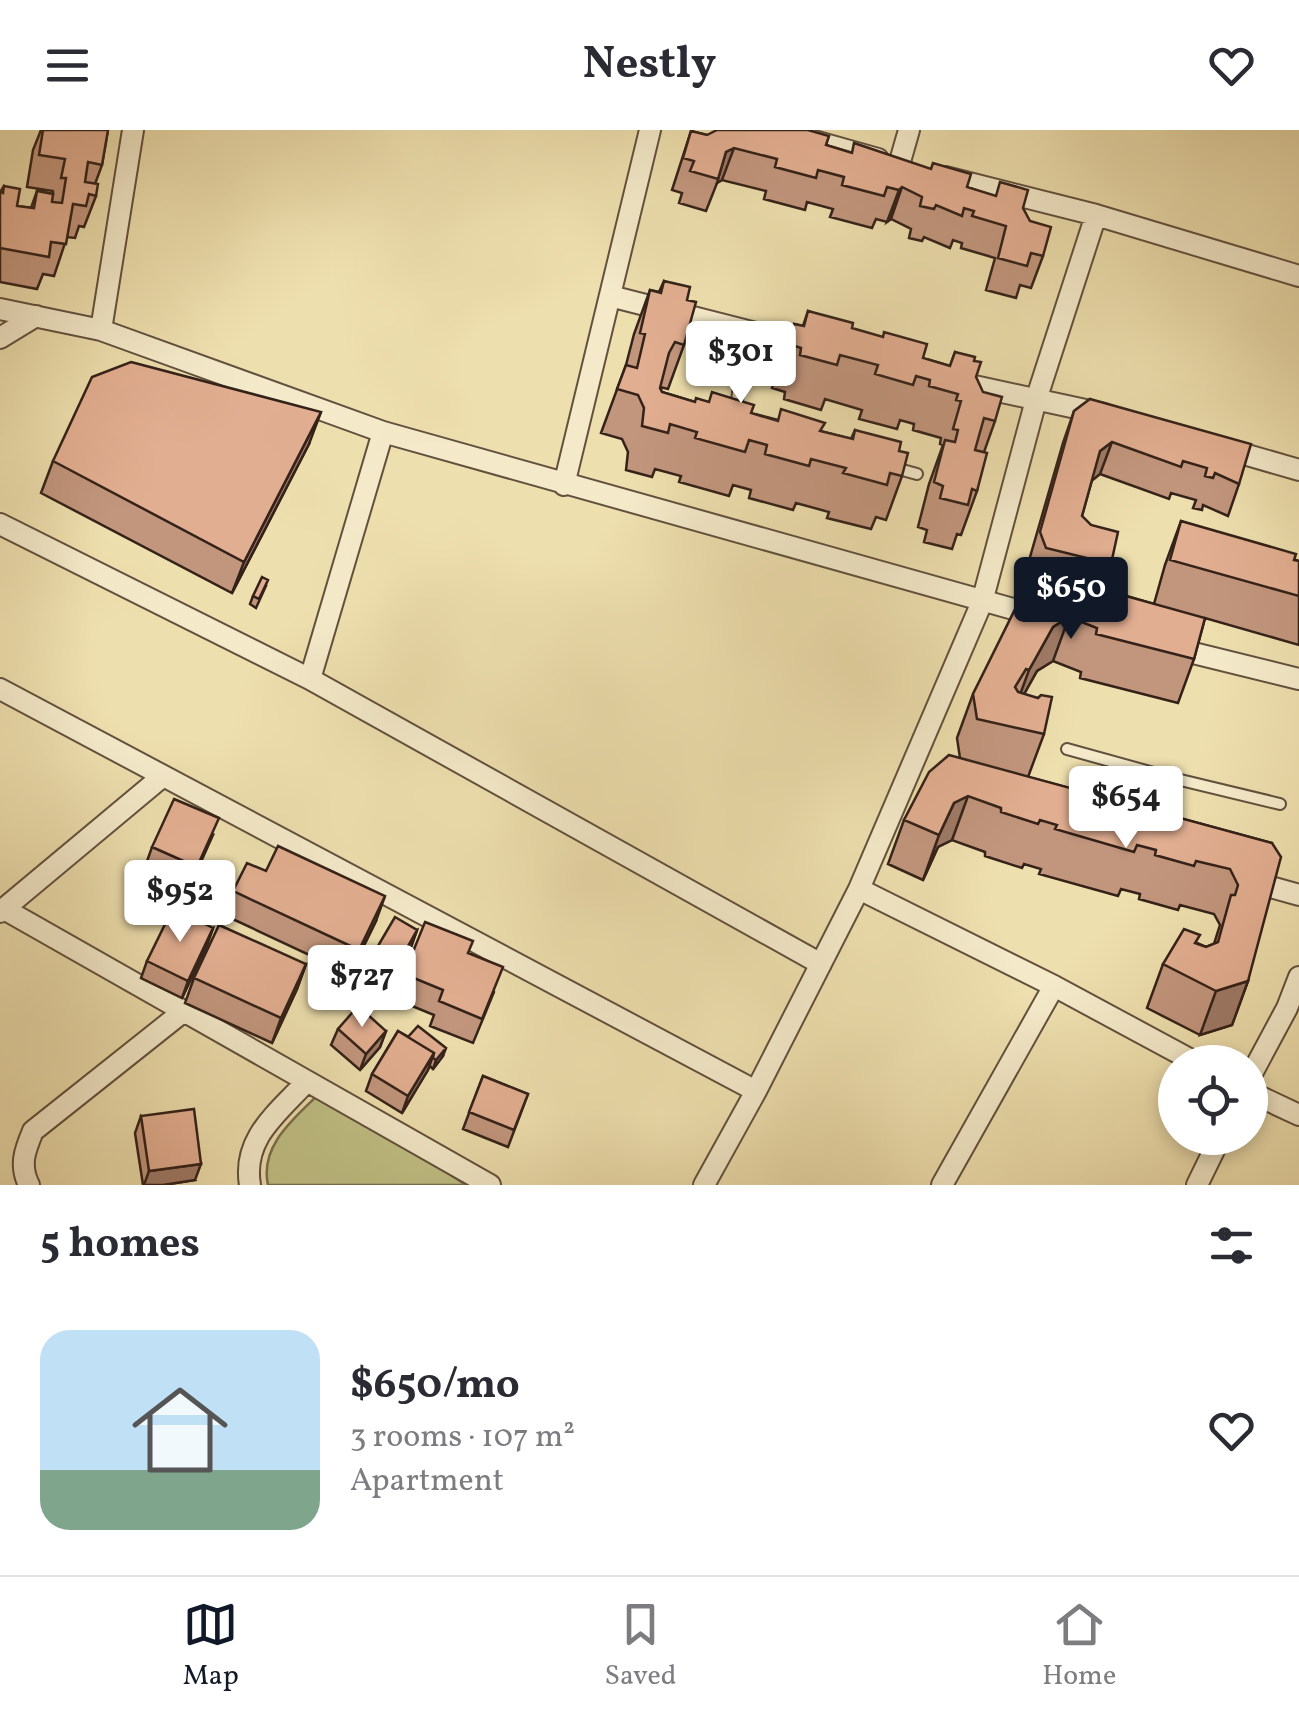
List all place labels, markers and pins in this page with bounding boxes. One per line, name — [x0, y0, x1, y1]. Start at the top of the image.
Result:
pin: $301 — [682, 321, 800, 406]
pin: $650 — [1012, 557, 1130, 642]
pin: $654 — [1067, 766, 1185, 851]
pin: $952 — [121, 860, 239, 945]
pin: $727 — [303, 945, 421, 1030]

